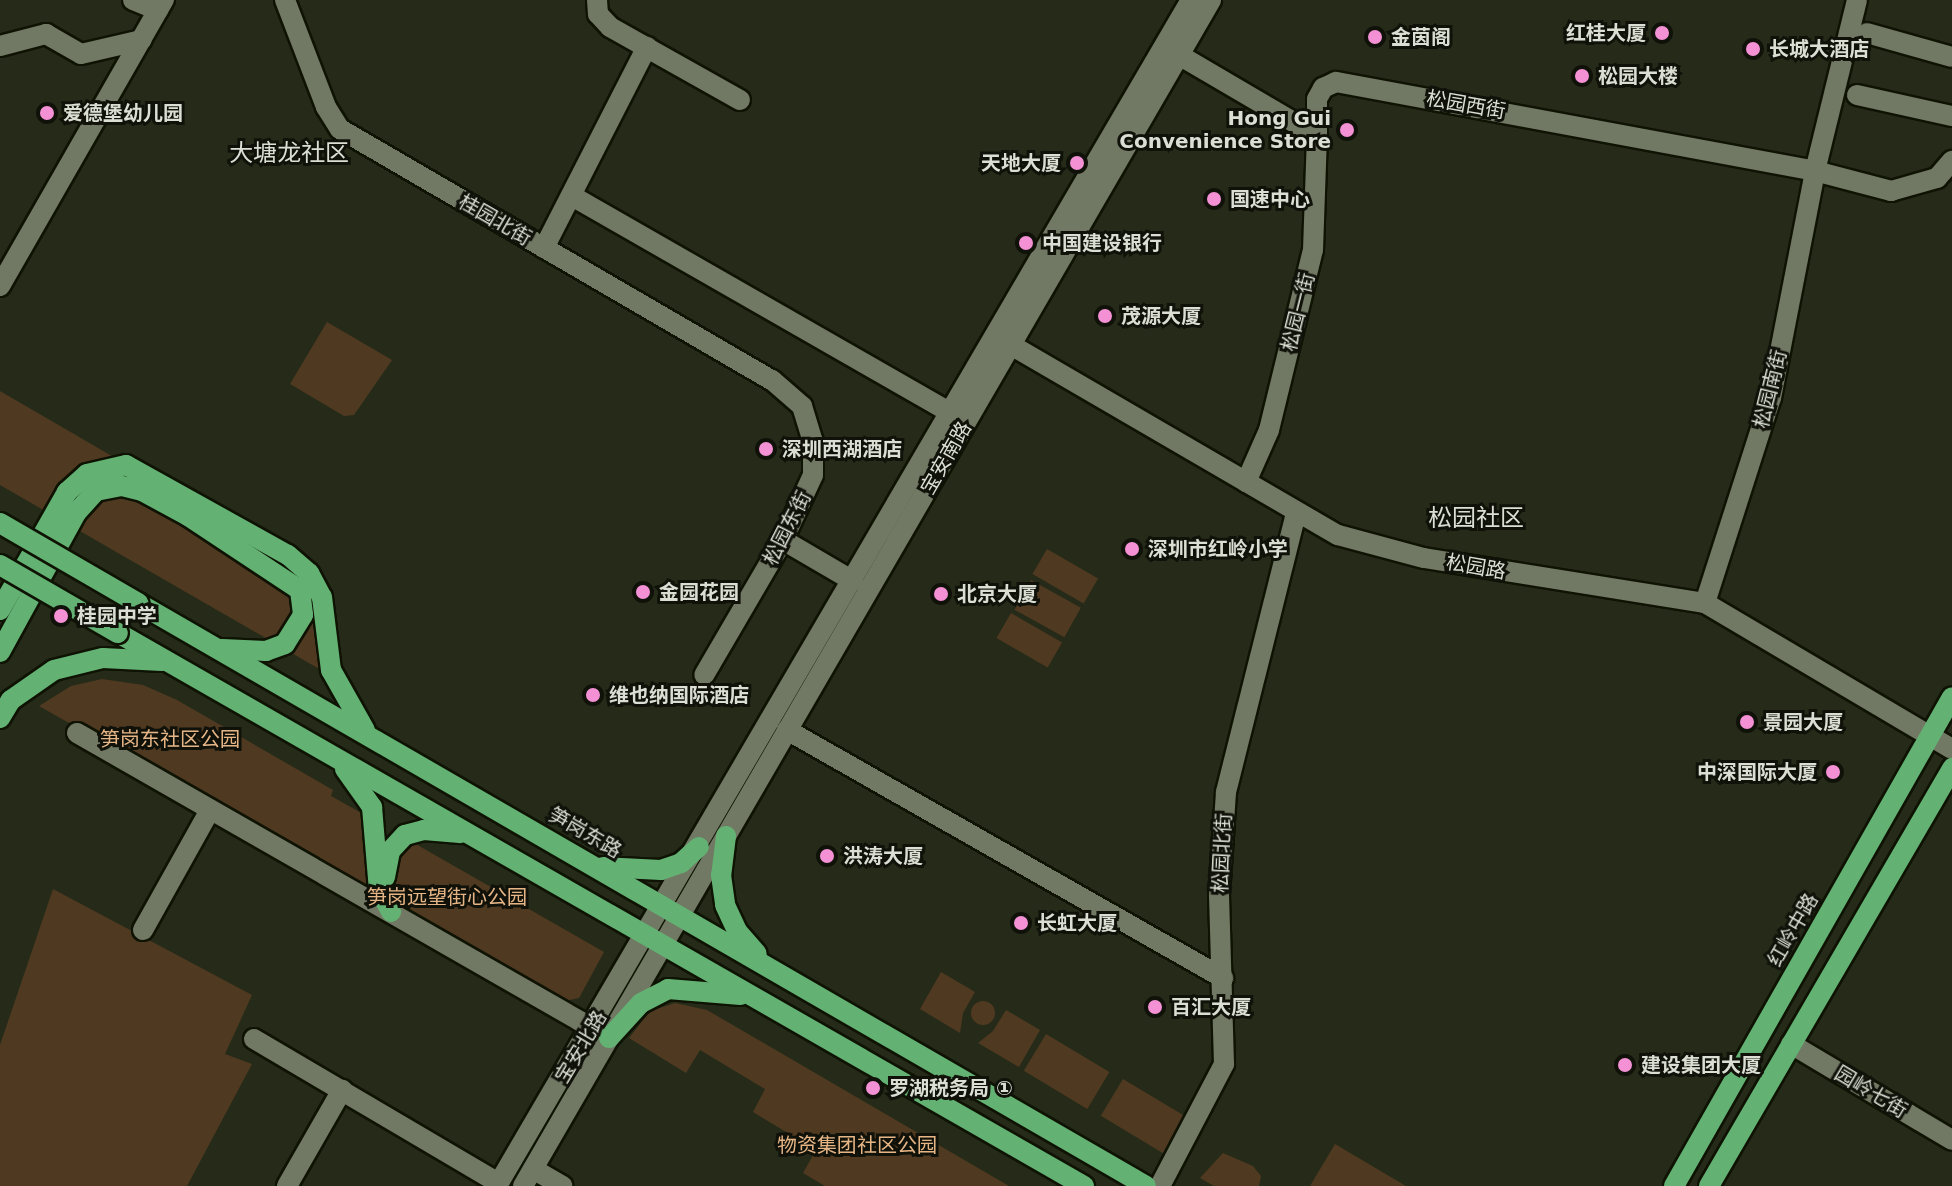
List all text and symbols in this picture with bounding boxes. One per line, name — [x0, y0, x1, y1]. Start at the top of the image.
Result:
place label: 红桂大厦 — [1566, 21, 1646, 45]
marker: 红桂大厦 — [1653, 24, 1671, 42]
place label: 金茵阁 — [1391, 25, 1451, 49]
marker: 金茵阁 — [1366, 28, 1384, 46]
place label: 长城大酒店 — [1769, 37, 1869, 61]
marker: 长城大酒店 — [1744, 40, 1762, 58]
place label: 松园大楼 — [1598, 64, 1678, 88]
marker: 松园大楼 — [1573, 67, 1591, 85]
street label: 松园西街 — [1425, 86, 1507, 124]
place label: 爱德堡幼儿园 — [63, 101, 183, 125]
marker: 爱德堡幼儿园 — [38, 104, 56, 122]
place label: Hong Gui Convenience Store — [1119, 106, 1331, 153]
marker: Hong Gui Convenience Store — [1338, 121, 1356, 139]
district label: 大塘龙社区 — [229, 140, 349, 168]
place label: 天地大厦 — [981, 151, 1061, 175]
marker: 天地大厦 — [1068, 154, 1086, 172]
place label: 国速中心 — [1230, 187, 1310, 211]
street label: 桂园北街 — [454, 190, 536, 250]
marker: 国速中心 — [1205, 190, 1223, 208]
place label: 中国建设银行 — [1042, 231, 1162, 255]
marker: 中国建设银行 — [1017, 234, 1035, 252]
street label: 松园一街 — [1277, 270, 1319, 354]
place label: 茂源大厦 — [1121, 304, 1201, 328]
marker: 茂源大厦 — [1096, 307, 1114, 325]
street label: 松园南街 — [1749, 347, 1791, 431]
street label: 宝安南路 — [916, 417, 976, 499]
place label: 深圳西湖酒店 — [782, 437, 902, 461]
marker: 深圳西湖酒店 — [757, 440, 775, 458]
street label: 松园东街 — [758, 487, 816, 569]
district label: 松园社区 — [1428, 505, 1524, 533]
place label: 深圳市红岭小学 — [1148, 537, 1288, 561]
marker: 深圳市红岭小学 — [1123, 540, 1141, 558]
street label: 松园路 — [1444, 550, 1508, 584]
place label: 金园花园 — [659, 580, 739, 604]
place label: 北京大厦 — [957, 582, 1037, 606]
marker: 金园花园 — [634, 583, 652, 601]
marker: 北京大厦 — [932, 585, 950, 603]
place label: 桂园中学 — [77, 604, 157, 628]
marker: 桂园中学 — [52, 607, 70, 625]
place label: 维也纳国际酒店 — [609, 683, 749, 707]
marker: 维也纳国际酒店 — [584, 686, 602, 704]
place label: 景园大厦 — [1763, 710, 1843, 734]
marker: 景园大厦 — [1738, 713, 1756, 731]
park label: 笋岗东社区公园 — [100, 727, 240, 751]
place label: 中深国际大厦 — [1697, 760, 1817, 784]
marker: 中深国际大厦 — [1824, 763, 1842, 781]
street label: 笋岗东路 — [544, 803, 626, 863]
street label: 松园北街 — [1208, 812, 1236, 894]
place label: 洪涛大厦 — [843, 844, 923, 868]
marker: 洪涛大厦 — [818, 847, 836, 865]
park label: 笋岗远望街心公园 — [367, 885, 527, 909]
street label: 红岭中路 — [1763, 889, 1823, 971]
place label: 长虹大厦 — [1037, 911, 1117, 935]
marker: 长虹大厦 — [1012, 914, 1030, 932]
place label: 百汇大厦 — [1171, 995, 1251, 1019]
marker: 百汇大厦 — [1146, 998, 1164, 1016]
street label: 宝安北路 — [550, 1007, 612, 1087]
place label: 建设集团大厦 — [1641, 1053, 1761, 1077]
marker: 建设集团大厦 — [1616, 1056, 1634, 1074]
street label: 园岭七街 — [1831, 1061, 1911, 1123]
place label: 罗湖税务局 ① — [889, 1076, 1013, 1100]
marker: 罗湖税务局 ① — [864, 1079, 882, 1097]
park label: 物资集团社区公园 — [777, 1133, 937, 1157]

